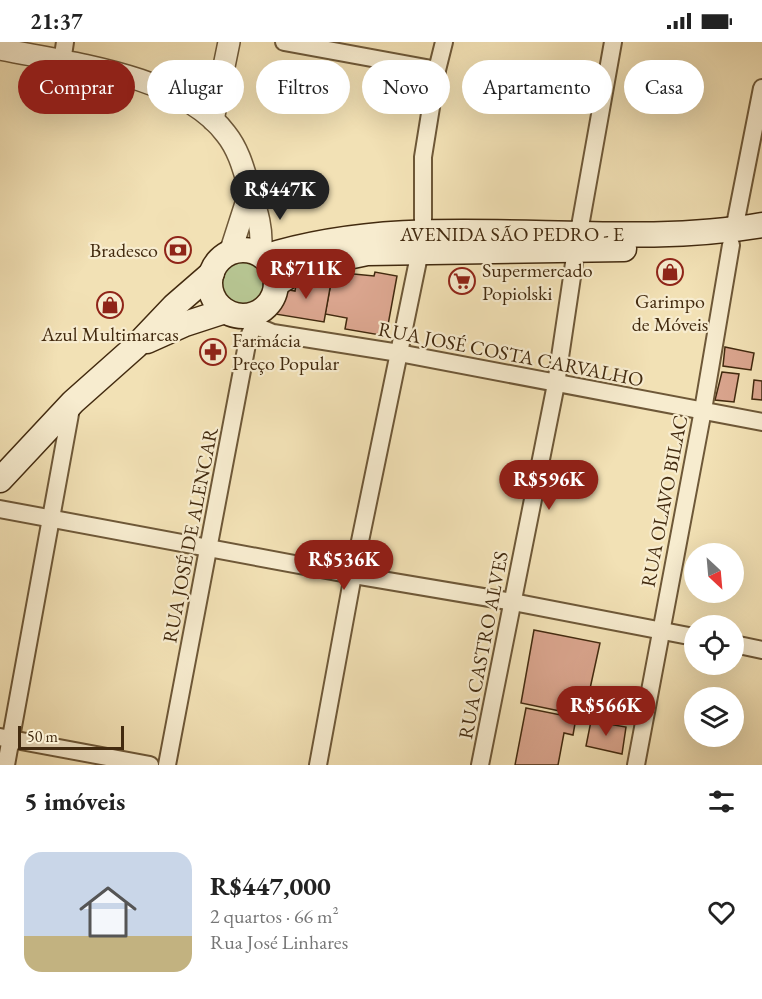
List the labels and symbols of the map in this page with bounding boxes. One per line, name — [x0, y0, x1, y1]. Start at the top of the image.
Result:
pin: R$447K — [231, 170, 329, 221]
street label: AVENIDA SÃO PEDRO - E — [399, 221, 624, 247]
bank icon: Bradesco — [163, 235, 193, 265]
place label: Bradesco — [90, 237, 158, 263]
pin: R$711K — [257, 249, 355, 300]
place label: Supermercado Popiolski — [482, 257, 593, 306]
shop icon: Garimpo de Móveis — [655, 257, 685, 287]
supermarket icon: Supermercado Popiolski — [447, 266, 477, 296]
place label: Garimpo de Móveis — [632, 288, 708, 337]
shop icon: Azul Multimarcas — [95, 290, 125, 320]
street label: RUA JOSÉ COSTA CARVALHO — [376, 316, 646, 392]
place label: Azul Multimarcas — [40, 321, 179, 347]
place label: Farmácia Preço Popular — [232, 327, 340, 376]
pharmacy icon: Farmácia Preço Popular — [198, 337, 228, 367]
street label: RUA OLAVO BILAC — [635, 413, 693, 589]
street label: RUA JOSÉ DE ALENCAR — [156, 424, 224, 645]
pin: R$596K — [500, 460, 598, 511]
pin: R$536K — [295, 540, 393, 591]
north arrow — [684, 543, 744, 603]
street label: RUA CASTRO ALVES — [452, 549, 514, 741]
pin: R$566K — [557, 686, 655, 737]
scale bar — [18, 723, 124, 750]

